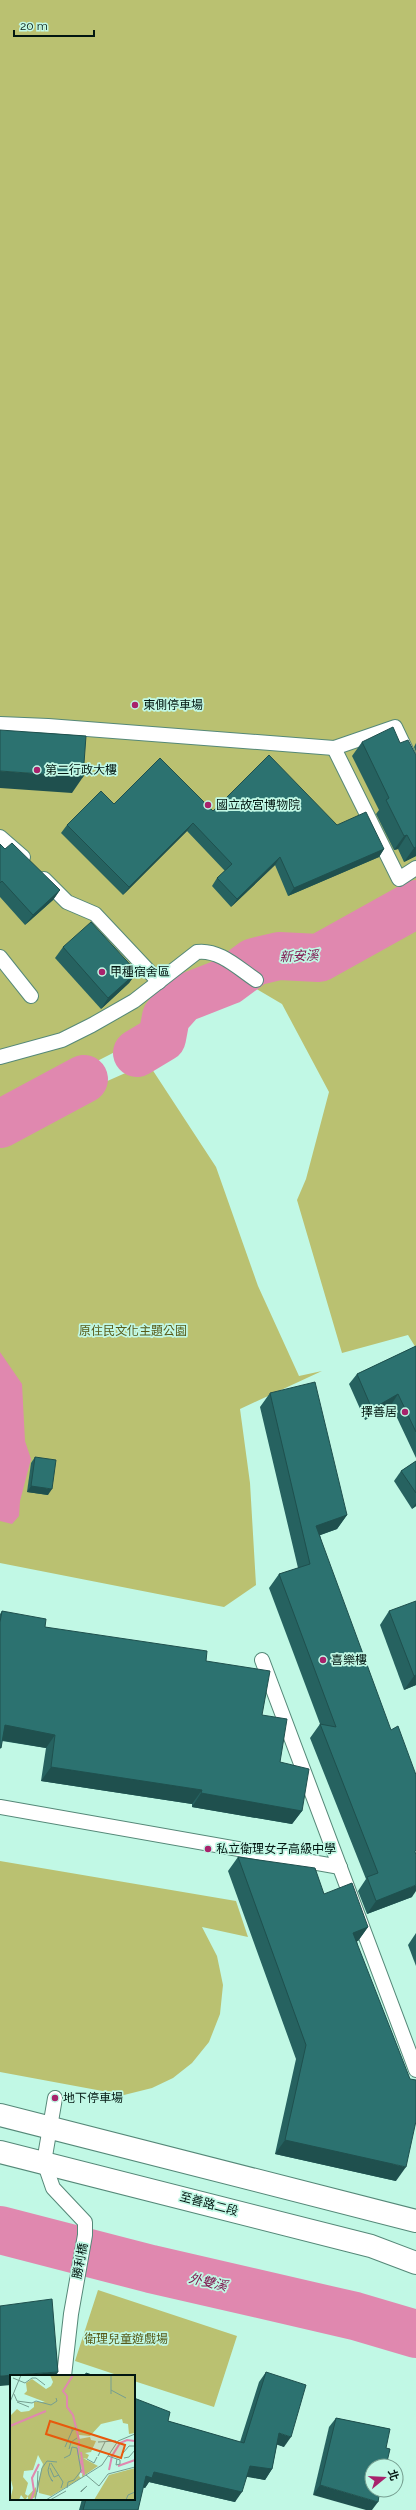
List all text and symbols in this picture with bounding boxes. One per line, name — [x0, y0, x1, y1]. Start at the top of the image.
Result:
scale bar — [14, 12, 94, 38]
text: 20 m — [20, 19, 48, 33]
place label: 東側停車場 — [143, 698, 203, 712]
marker: 東側停車場 — [130, 700, 140, 710]
place label: 第二行政大樓 — [45, 763, 117, 777]
marker: 第二行政大樓 — [32, 765, 42, 775]
place label: 國立故宮博物院 — [216, 798, 300, 812]
marker: 國立故宮博物院 — [203, 800, 213, 810]
water label: 新安溪 — [279, 947, 321, 965]
place label: 甲種宿舍區 — [110, 965, 170, 979]
marker: 甲種宿舍區 — [97, 967, 107, 977]
park label: 原住民文化主題公園 — [79, 1324, 187, 1338]
place label: 擇善居 — [361, 1405, 397, 1419]
marker: 擇善居 — [400, 1407, 410, 1417]
place label: 喜樂樓 — [331, 1653, 367, 1667]
marker: 喜樂樓 — [318, 1655, 328, 1665]
place label: 私立衛理女子高級中學 — [216, 1842, 336, 1856]
marker: 私立衛理女子高級中學 — [203, 1844, 213, 1854]
place label: 地下停車場 — [63, 2091, 123, 2105]
marker: 地下停車場 — [50, 2093, 60, 2103]
street label: 至善路二段 — [178, 2189, 240, 2219]
street label: 勝利橋 — [70, 2242, 90, 2280]
water label: 外雙溪 — [187, 2270, 231, 2294]
park label: 衛理兒童遊戲場 — [84, 2332, 168, 2346]
inset map — [10, 2375, 135, 2500]
north arrow — [364, 2458, 404, 2498]
text: 北 — [385, 2468, 401, 2482]

